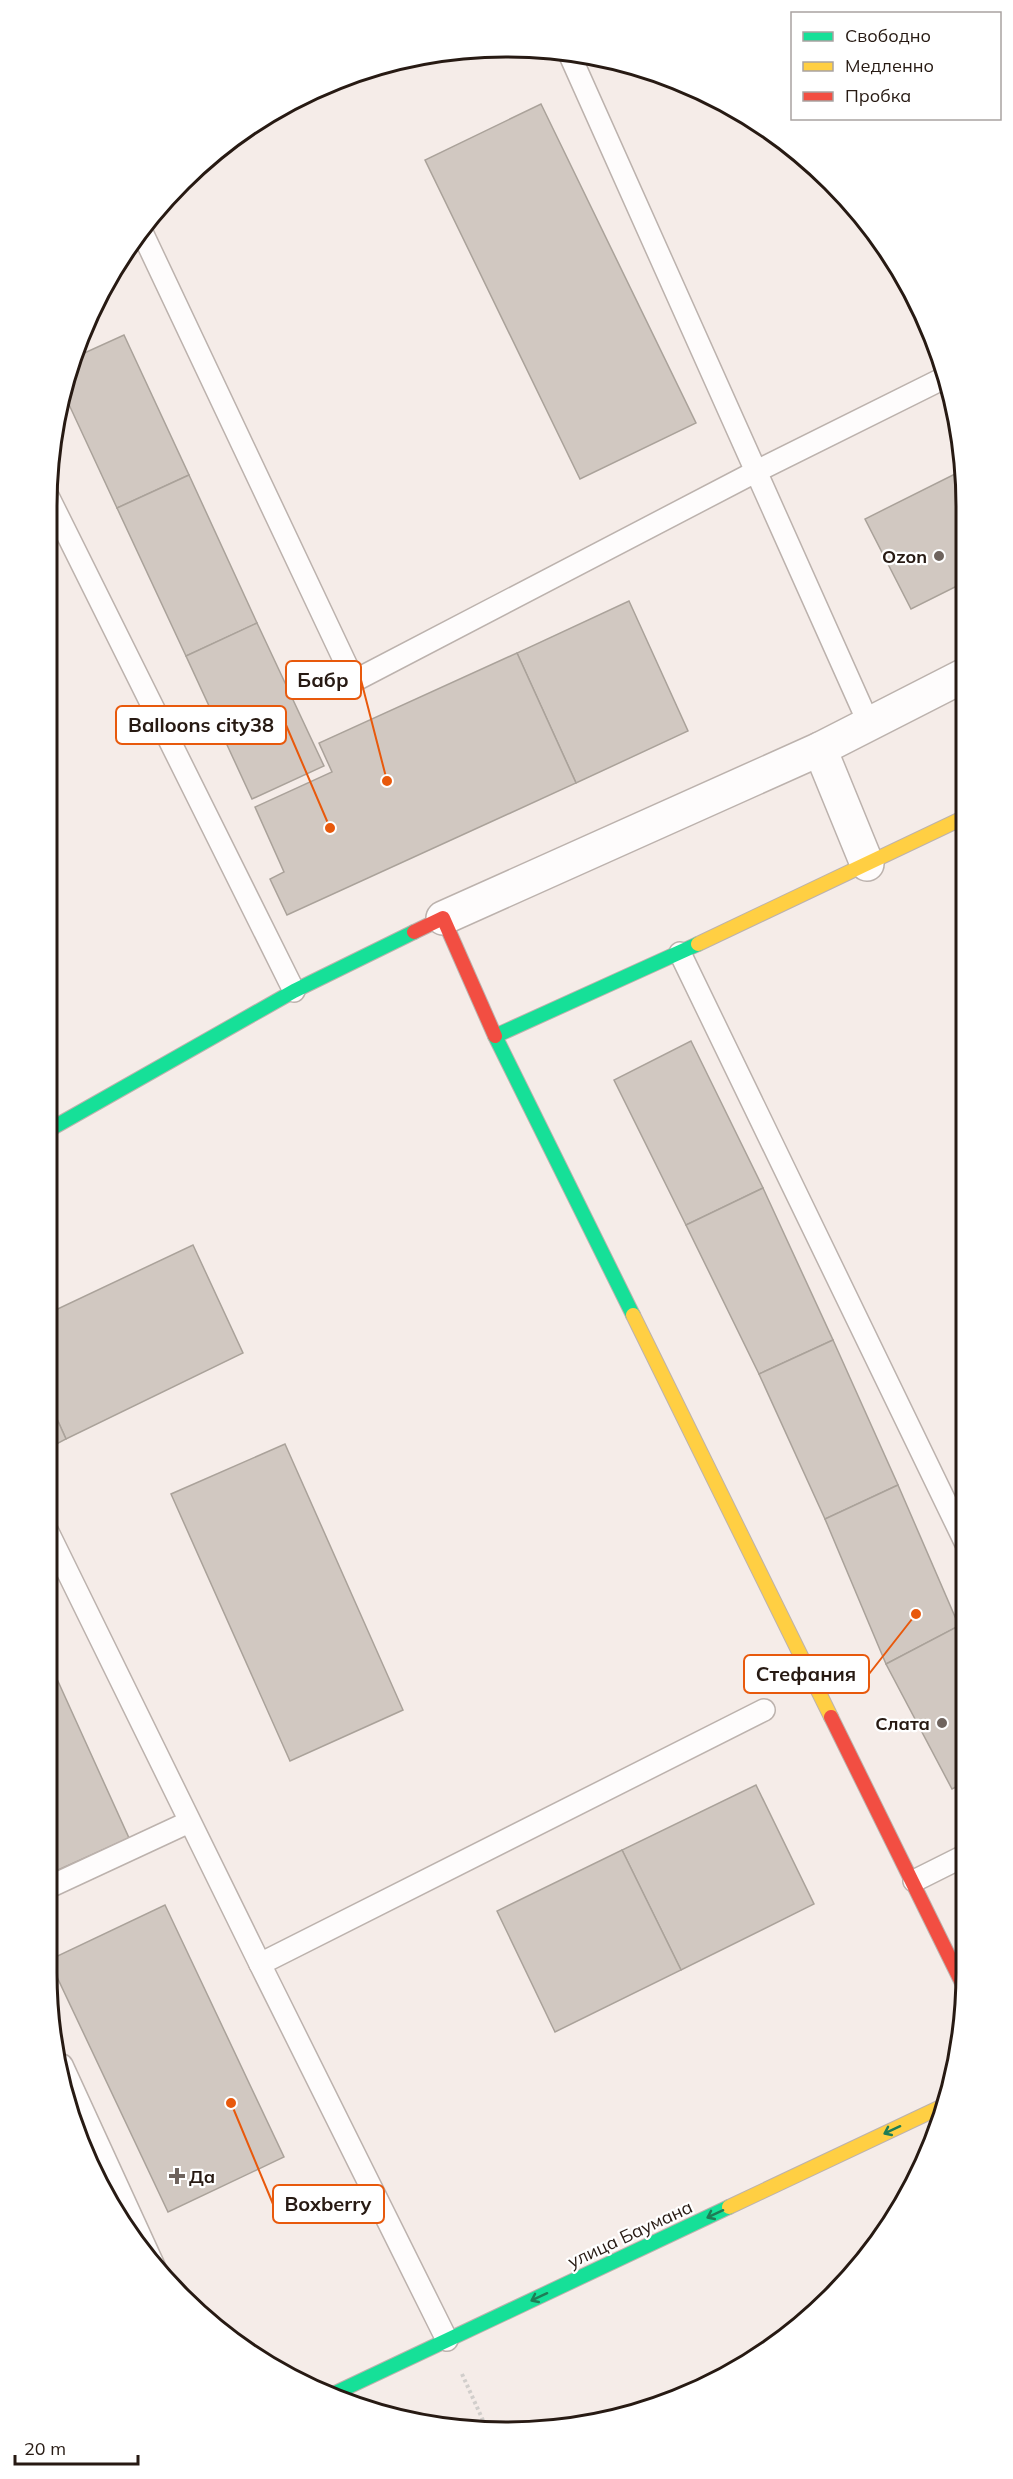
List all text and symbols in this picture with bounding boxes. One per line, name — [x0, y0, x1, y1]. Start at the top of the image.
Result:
legend — [791, 12, 1001, 120]
text: Свободно — [845, 24, 931, 47]
text: Медленно — [845, 54, 934, 77]
text: Пробка — [845, 84, 911, 107]
place label: Ozon — [882, 545, 927, 568]
marker: Ozon — [932, 549, 946, 563]
callout: Бабр — [286, 661, 361, 699]
text: Бабр — [297, 667, 349, 692]
callout: Balloons city38 — [116, 706, 286, 744]
text: Balloons city38 — [128, 712, 274, 737]
callout: Стефания — [744, 1655, 869, 1693]
text: Стефания — [756, 1661, 856, 1686]
place label: Слата — [875, 1712, 930, 1735]
marker: Слата — [935, 1716, 949, 1730]
one-way arrow — [883, 2125, 901, 2137]
place label: Да — [189, 2165, 215, 2188]
marker: Да — [170, 2169, 184, 2183]
callout: Boxberry — [273, 2185, 384, 2223]
text: Boxberry — [285, 2191, 372, 2216]
street label: улица Баумана — [564, 2195, 696, 2273]
one-way arrow — [707, 2208, 725, 2220]
one-way arrow — [530, 2291, 548, 2303]
scale bar — [15, 2428, 138, 2466]
text: 20 m — [24, 2437, 66, 2460]

